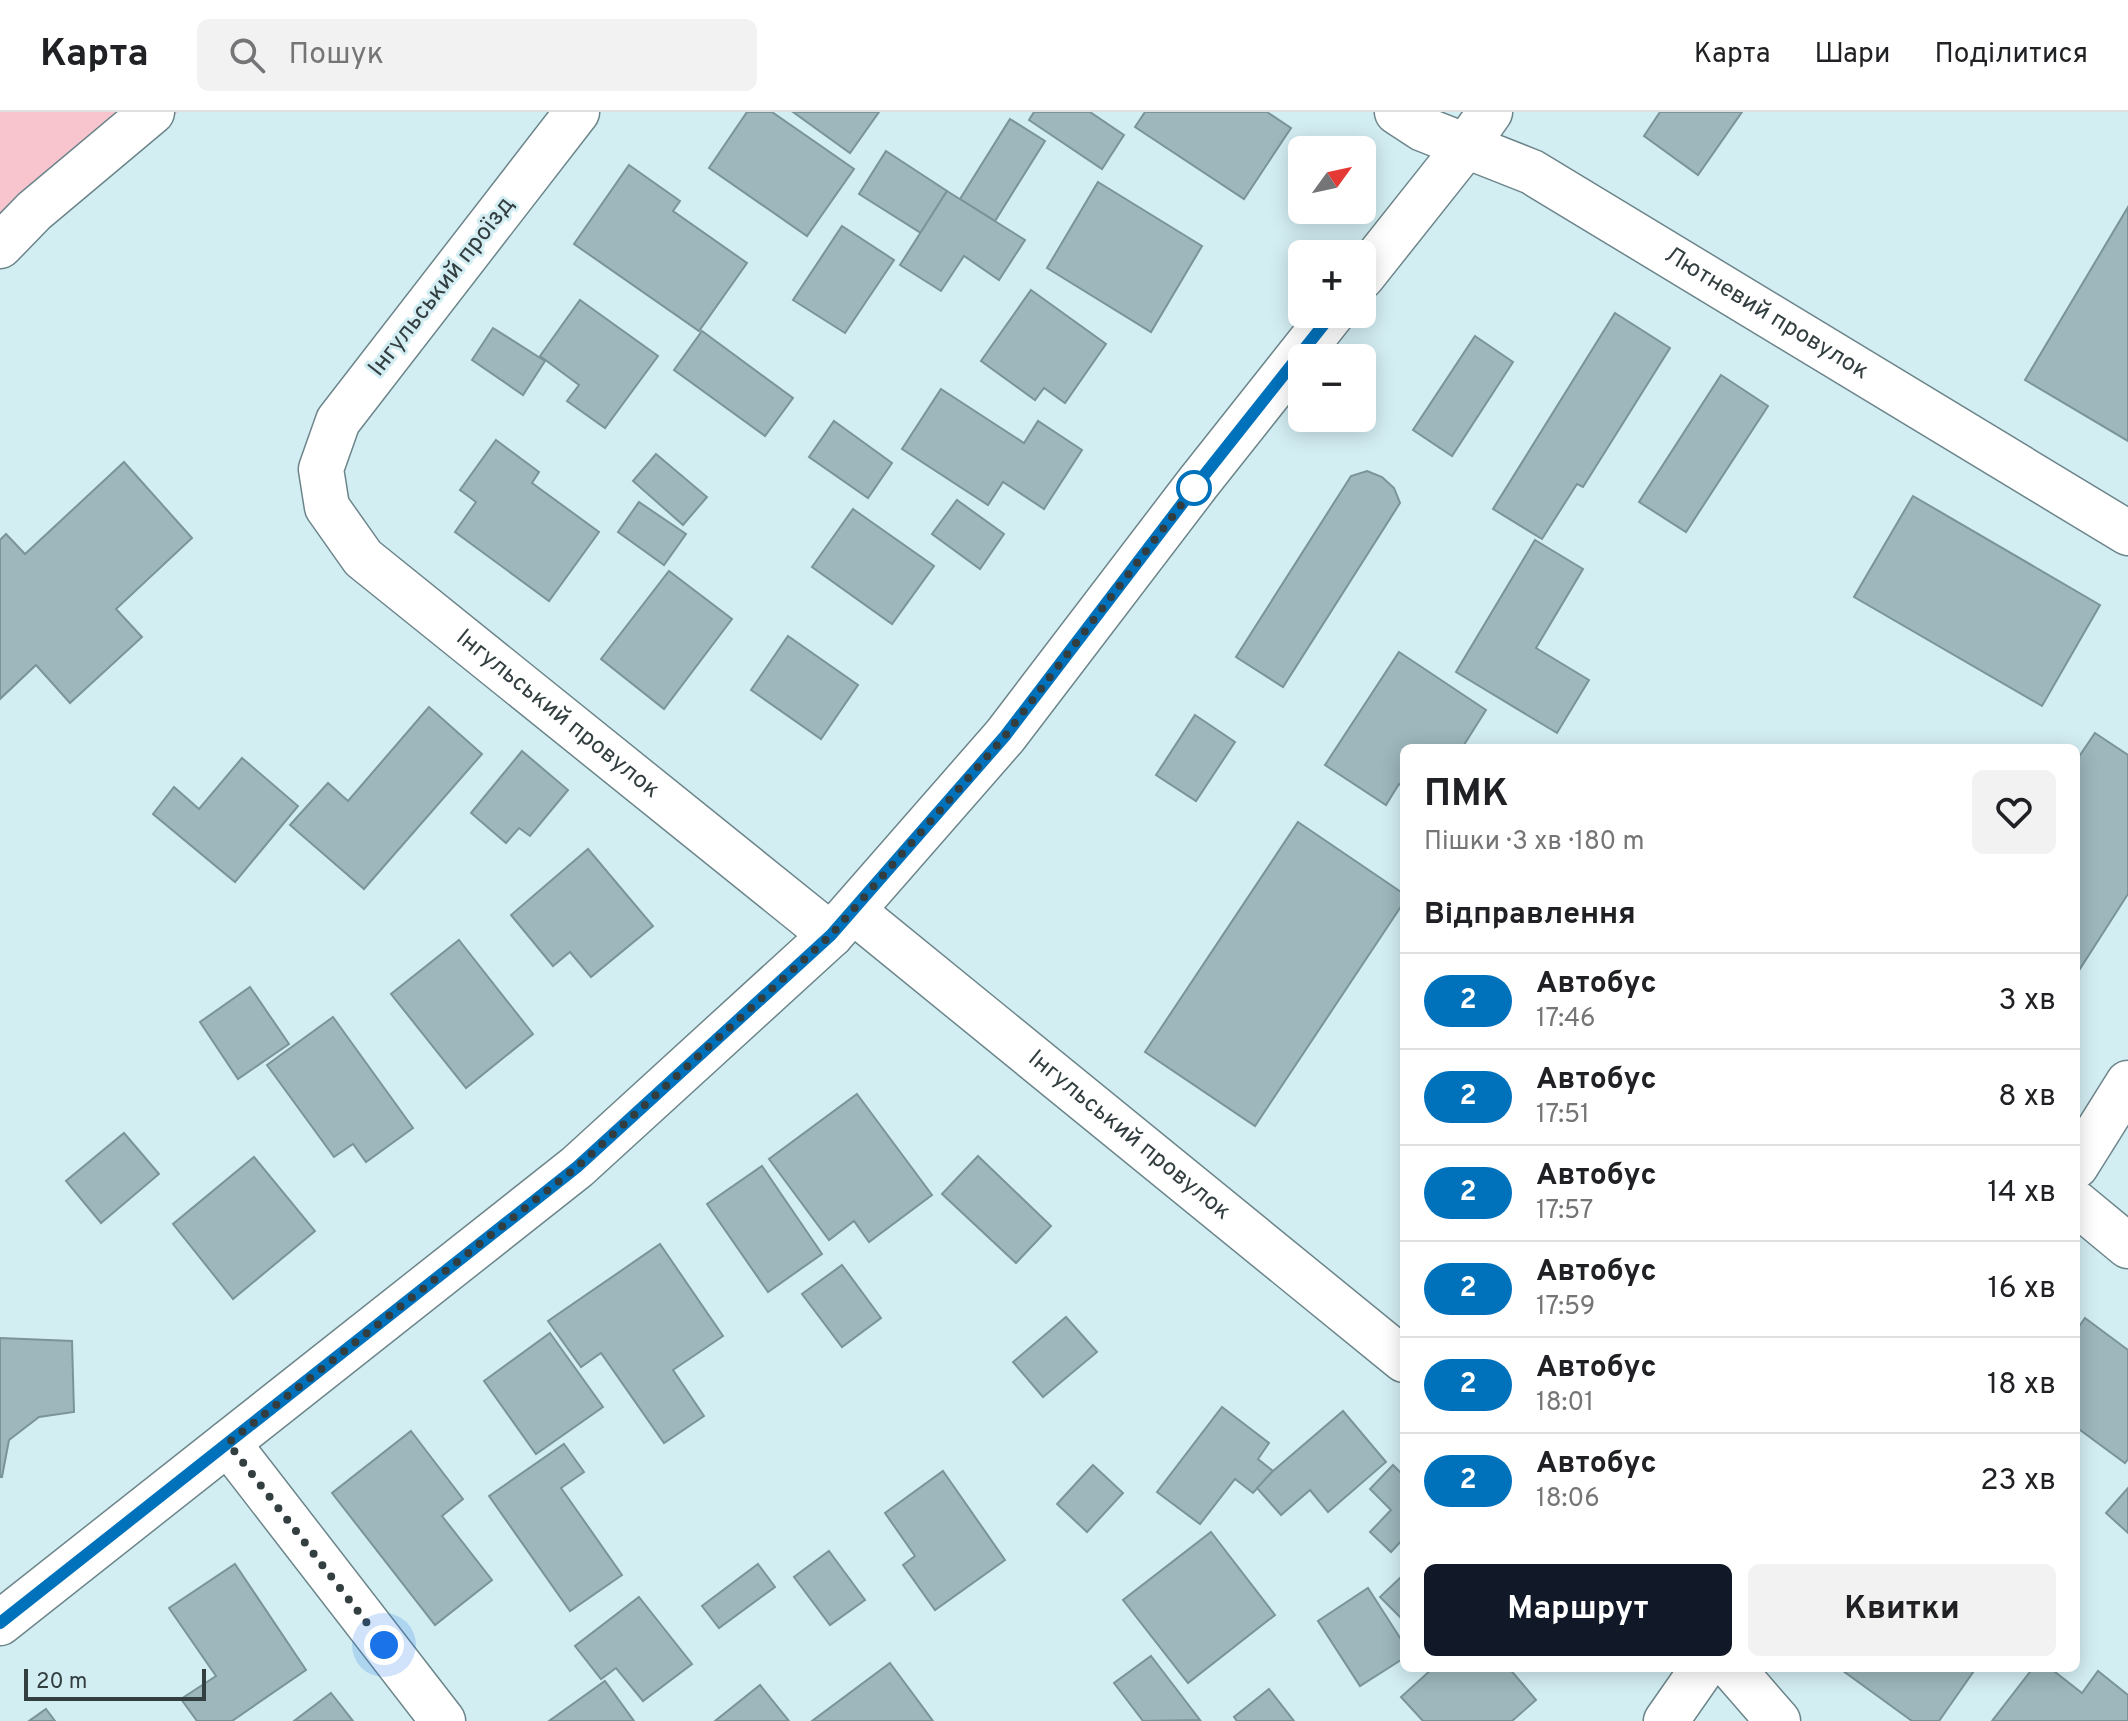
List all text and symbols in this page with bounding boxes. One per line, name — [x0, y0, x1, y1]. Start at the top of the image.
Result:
search box — [197, 19, 757, 91]
text: Карта — [40, 31, 149, 80]
icon: search — [225, 33, 269, 77]
text: Пошук — [289, 37, 384, 74]
text: Карта — [1694, 37, 1770, 73]
text: Шари — [1814, 37, 1890, 73]
text: Поділитися — [1934, 37, 2088, 73]
north arrow — [1288, 136, 1376, 224]
map controls — [1288, 136, 1376, 432]
street label: Інгульський проїзд — [362, 191, 522, 383]
button: + — [1288, 240, 1376, 328]
street label: Лютневий провулок — [1659, 241, 1874, 387]
button: − — [1288, 344, 1376, 432]
unlabelled marker — [1177, 471, 1211, 505]
street label: Інгульський провулок — [449, 623, 665, 806]
button: heart — [1972, 770, 2056, 854]
text: ПМК — [1424, 771, 1509, 820]
text: Пішки · 3 хв · 180 m — [1424, 826, 1644, 859]
text: Відправлення — [1424, 897, 1636, 934]
text: Автобус — [1536, 966, 1657, 1003]
text: 2 — [1459, 983, 1477, 1019]
text: 3 хв — [1999, 983, 2056, 1020]
text: 17:46 — [1536, 1003, 1596, 1036]
street label: Інгульський провулок — [1021, 1044, 1237, 1227]
text: Автобус — [1536, 1062, 1657, 1099]
text: 2 — [1459, 1079, 1477, 1115]
text: 8 хв — [1998, 1079, 2056, 1116]
text: 17:51 — [1536, 1099, 1590, 1132]
text: Автобус — [1536, 1158, 1657, 1195]
text: 2 — [1459, 1175, 1477, 1211]
text: 14 хв — [1987, 1175, 2056, 1212]
text: 17:57 — [1536, 1195, 1593, 1228]
text: Автобус — [1536, 1254, 1657, 1291]
text: 2 — [1459, 1271, 1477, 1307]
text: 16 хв — [1987, 1271, 2056, 1308]
text: 17:59 — [1536, 1291, 1595, 1324]
text: Автобус — [1536, 1350, 1657, 1387]
text: 2 — [1459, 1367, 1477, 1403]
text: 18 хв — [1987, 1367, 2056, 1404]
text: 18:01 — [1536, 1387, 1594, 1420]
text: Автобус — [1536, 1446, 1657, 1483]
text: 2 — [1459, 1463, 1477, 1499]
text: 23 хв — [1980, 1463, 2056, 1500]
text: 18:06 — [1536, 1483, 1600, 1516]
button: Маршрут — [1424, 1564, 1732, 1656]
button: Квитки — [1748, 1564, 2056, 1656]
your location — [364, 1625, 404, 1665]
scale bar — [24, 1665, 206, 1701]
text: 20 m — [36, 1669, 87, 1696]

